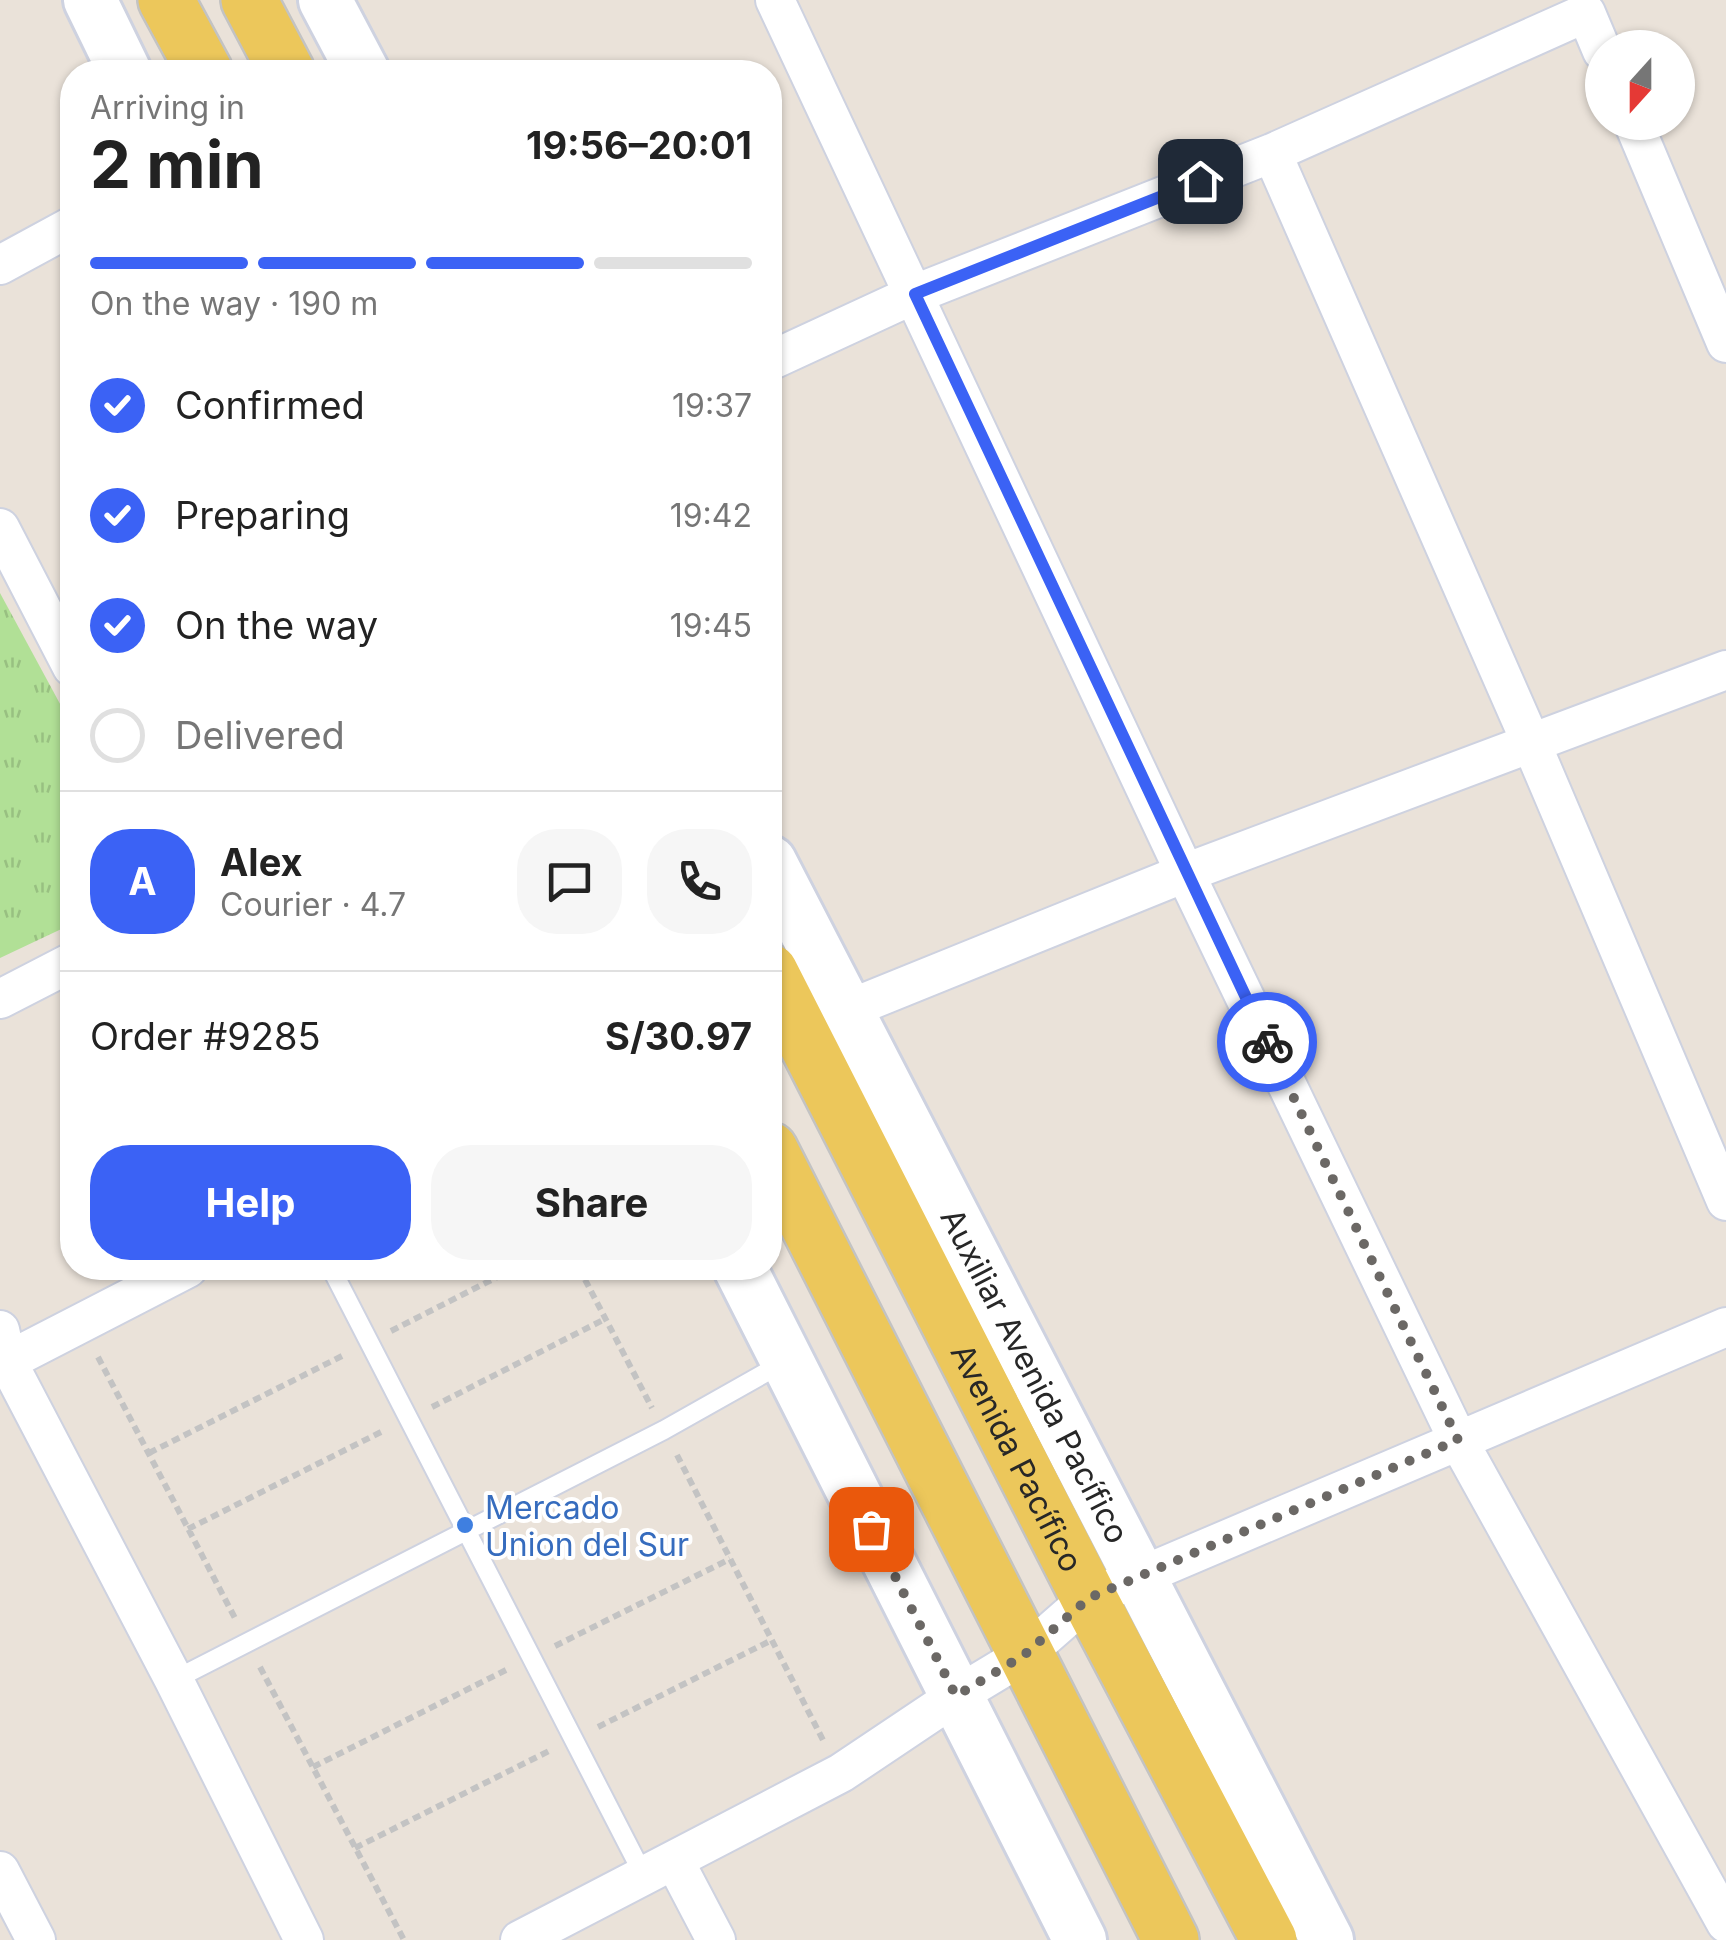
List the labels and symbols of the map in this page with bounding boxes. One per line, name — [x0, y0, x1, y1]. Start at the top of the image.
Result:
north arrow — [1585, 30, 1695, 140]
pin — [1158, 139, 1243, 224]
courier — [1217, 992, 1317, 1092]
street label: Auxiliar Avenida Pacífico — [934, 1201, 1136, 1549]
street label: Avenida Pacífico — [943, 1337, 1091, 1577]
pin — [829, 1487, 914, 1572]
place label: Mercado Union del Sur — [485, 1488, 689, 1564]
marker: Mercado Union del Sur — [454, 1514, 476, 1536]

